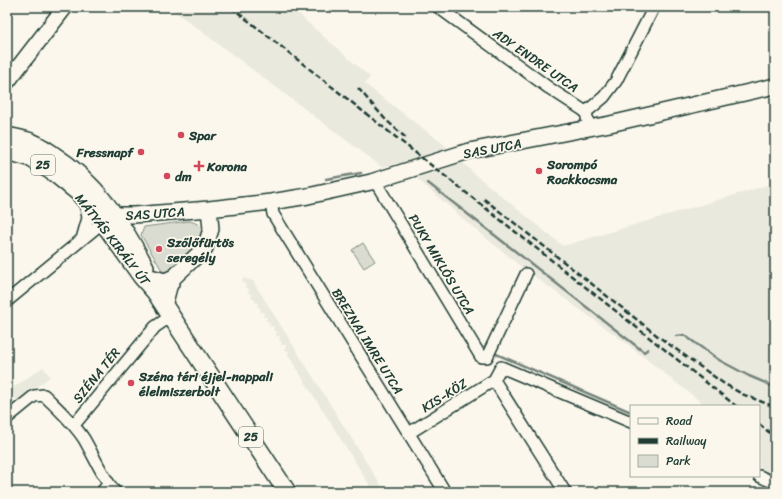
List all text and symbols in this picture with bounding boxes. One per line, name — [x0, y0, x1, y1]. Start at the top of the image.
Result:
street label: ADY ENDRE UTCA — [487, 22, 583, 99]
place label: Spar — [188, 124, 218, 147]
marker: Spar — [176, 130, 186, 140]
street label: SAS UTCA — [461, 132, 523, 165]
place label: Fressnapf — [76, 141, 134, 164]
marker: Fressnapf — [136, 147, 146, 157]
place label: Sorompó Rockkocsma — [546, 153, 618, 191]
road number: 25 — [31, 155, 55, 175]
place label: Korona — [206, 155, 247, 178]
marker: Korona — [194, 161, 204, 171]
place label: dm — [175, 165, 192, 188]
marker: Sorompó Rockkocsma — [534, 166, 544, 176]
marker: dm — [162, 171, 172, 181]
street label: MÁTYÁS KIRÁLY ÚT — [69, 188, 157, 292]
street label: SAS UTCA — [125, 200, 185, 227]
street label: PUKY MIKLÓS UTCA — [402, 209, 481, 319]
place label: Szőlőfürtös seregély — [166, 231, 234, 269]
marker: Szőlőfürtös seregély — [154, 244, 164, 254]
street label: BREZNAI IMRE UTCA — [326, 284, 410, 399]
street label: SZÉNA TÉR — [67, 342, 126, 408]
place label: Széna téri éjjel-nappali élelmiszerbolt — [138, 365, 274, 403]
street label: KIS-KÖZ — [416, 372, 472, 419]
marker: Széna téri éjjel-nappali élelmiszerbolt — [126, 378, 136, 388]
legend — [630, 405, 760, 477]
text: Road — [666, 410, 693, 432]
road number: 25 — [239, 427, 263, 447]
text: Railway — [666, 430, 707, 452]
text: Park — [666, 450, 691, 472]

